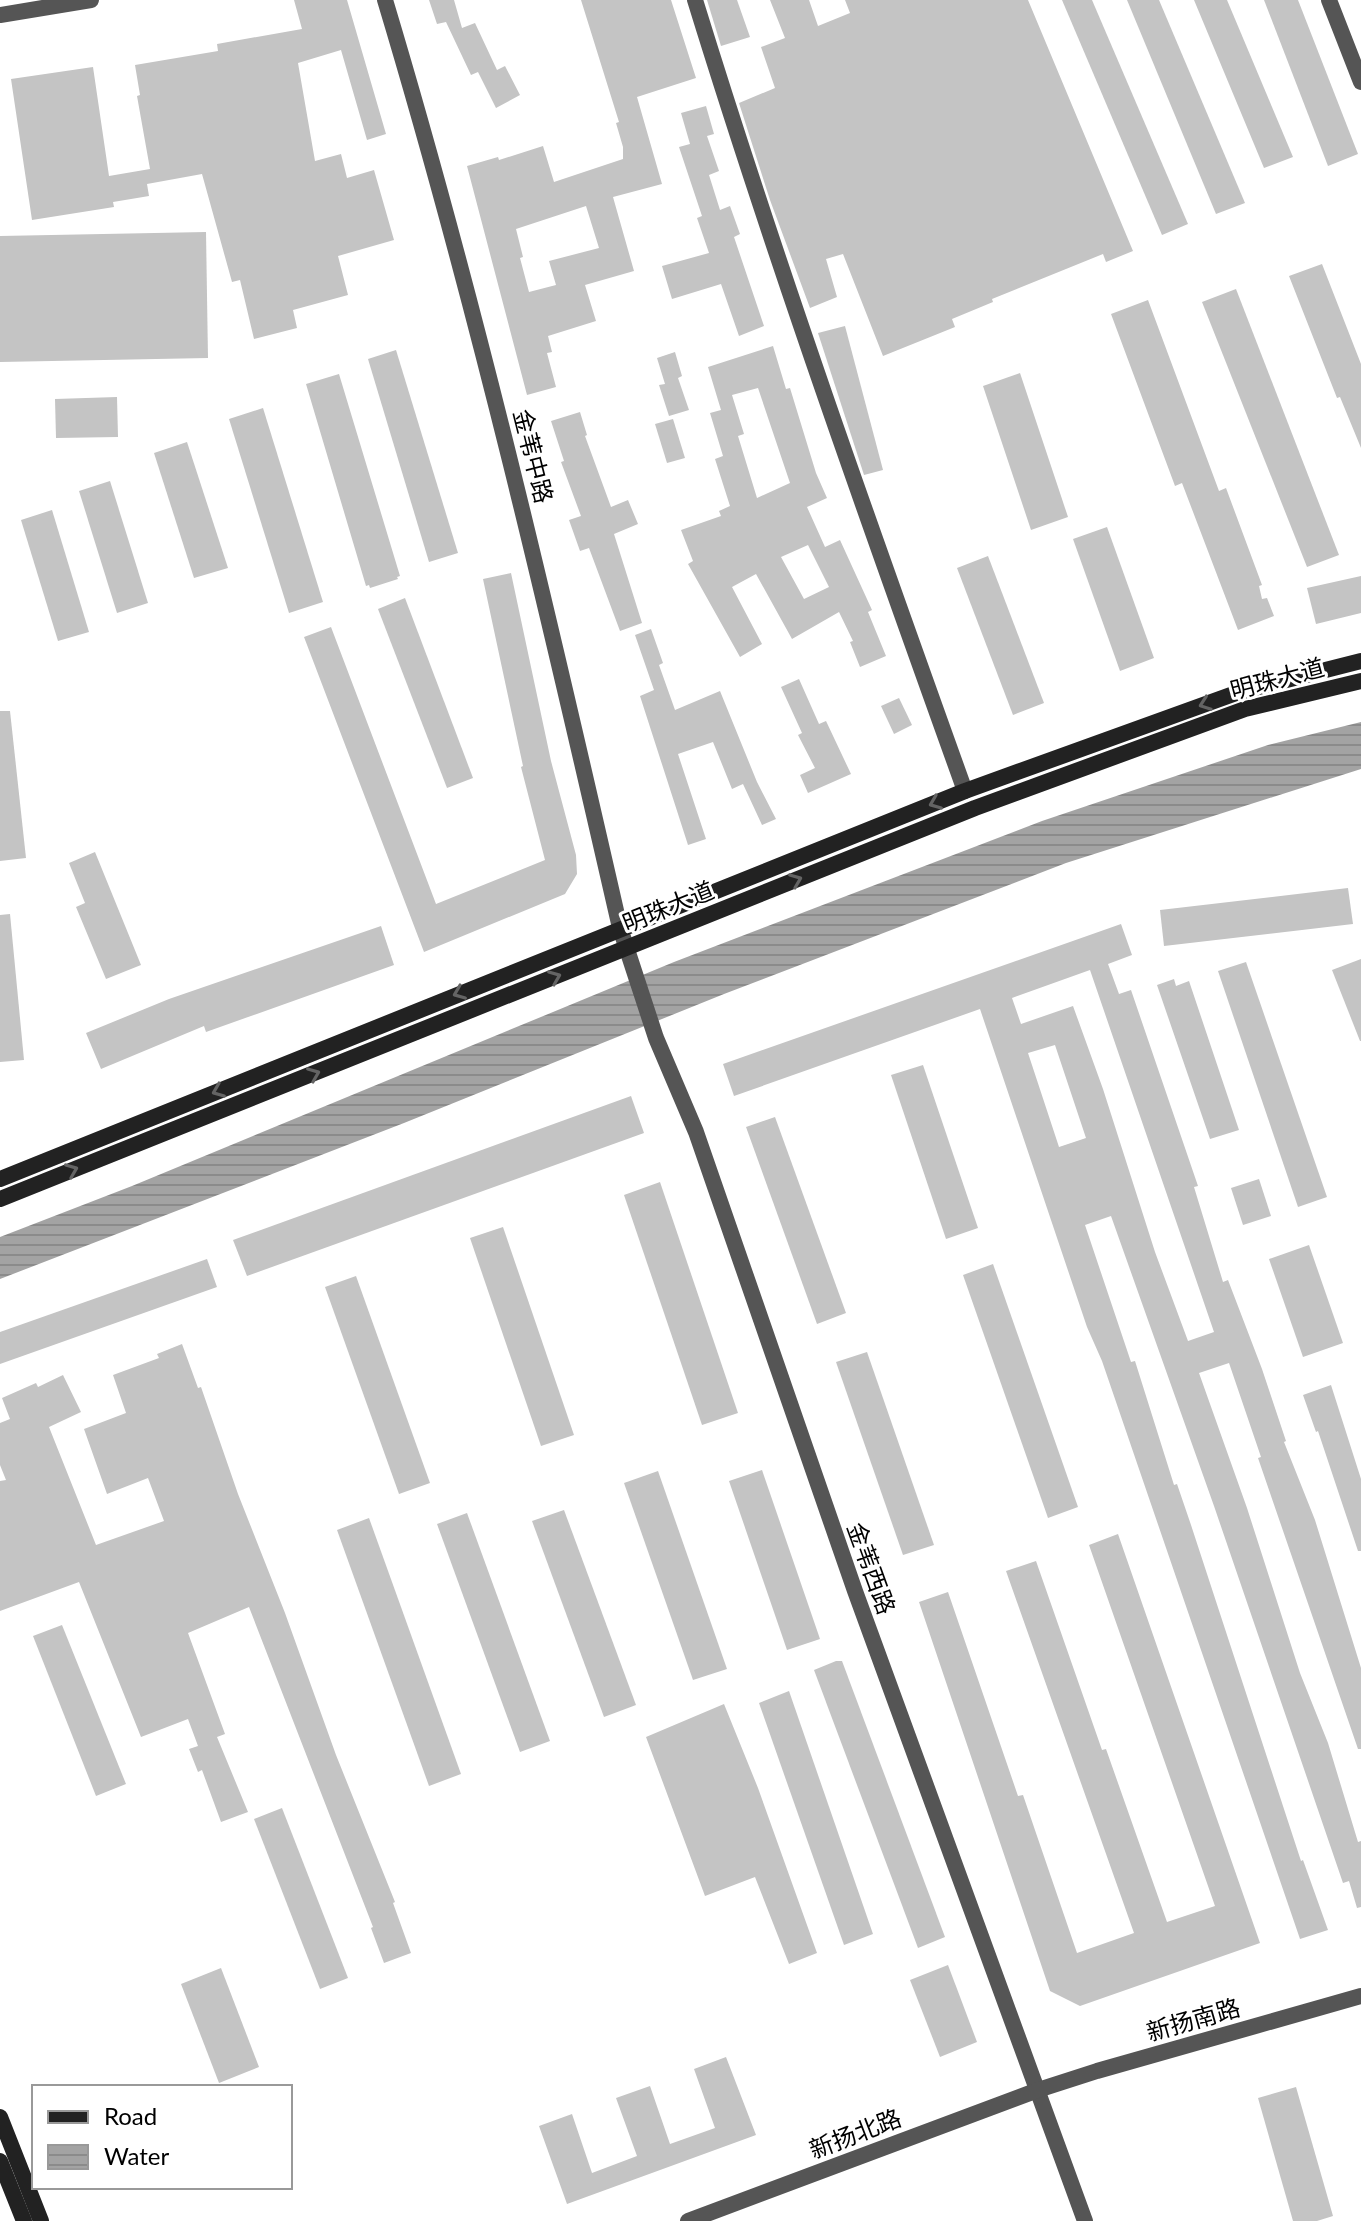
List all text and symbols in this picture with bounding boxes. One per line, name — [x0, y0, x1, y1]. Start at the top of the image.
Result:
street label: 金苇中路 — [508, 406, 560, 506]
street label: 明珠大道 — [1227, 652, 1327, 704]
one-way arrow — [1199, 694, 1213, 711]
one-way arrow — [929, 793, 943, 810]
one-way arrow — [788, 873, 802, 890]
street label: 明珠大道 — [618, 875, 718, 937]
one-way arrow — [547, 970, 561, 987]
one-way arrow — [453, 984, 467, 1000]
one-way arrow — [306, 1067, 320, 1083]
one-way arrow — [212, 1081, 226, 1098]
one-way arrow — [64, 1164, 78, 1180]
street label: 金苇西路 — [842, 1518, 902, 1618]
street label: 新扬南路 — [1143, 1992, 1243, 2046]
legend — [32, 2085, 292, 2189]
text: Road — [104, 2101, 157, 2130]
street label: 新扬北路 — [805, 2102, 905, 2164]
text: Water — [104, 2141, 169, 2170]

